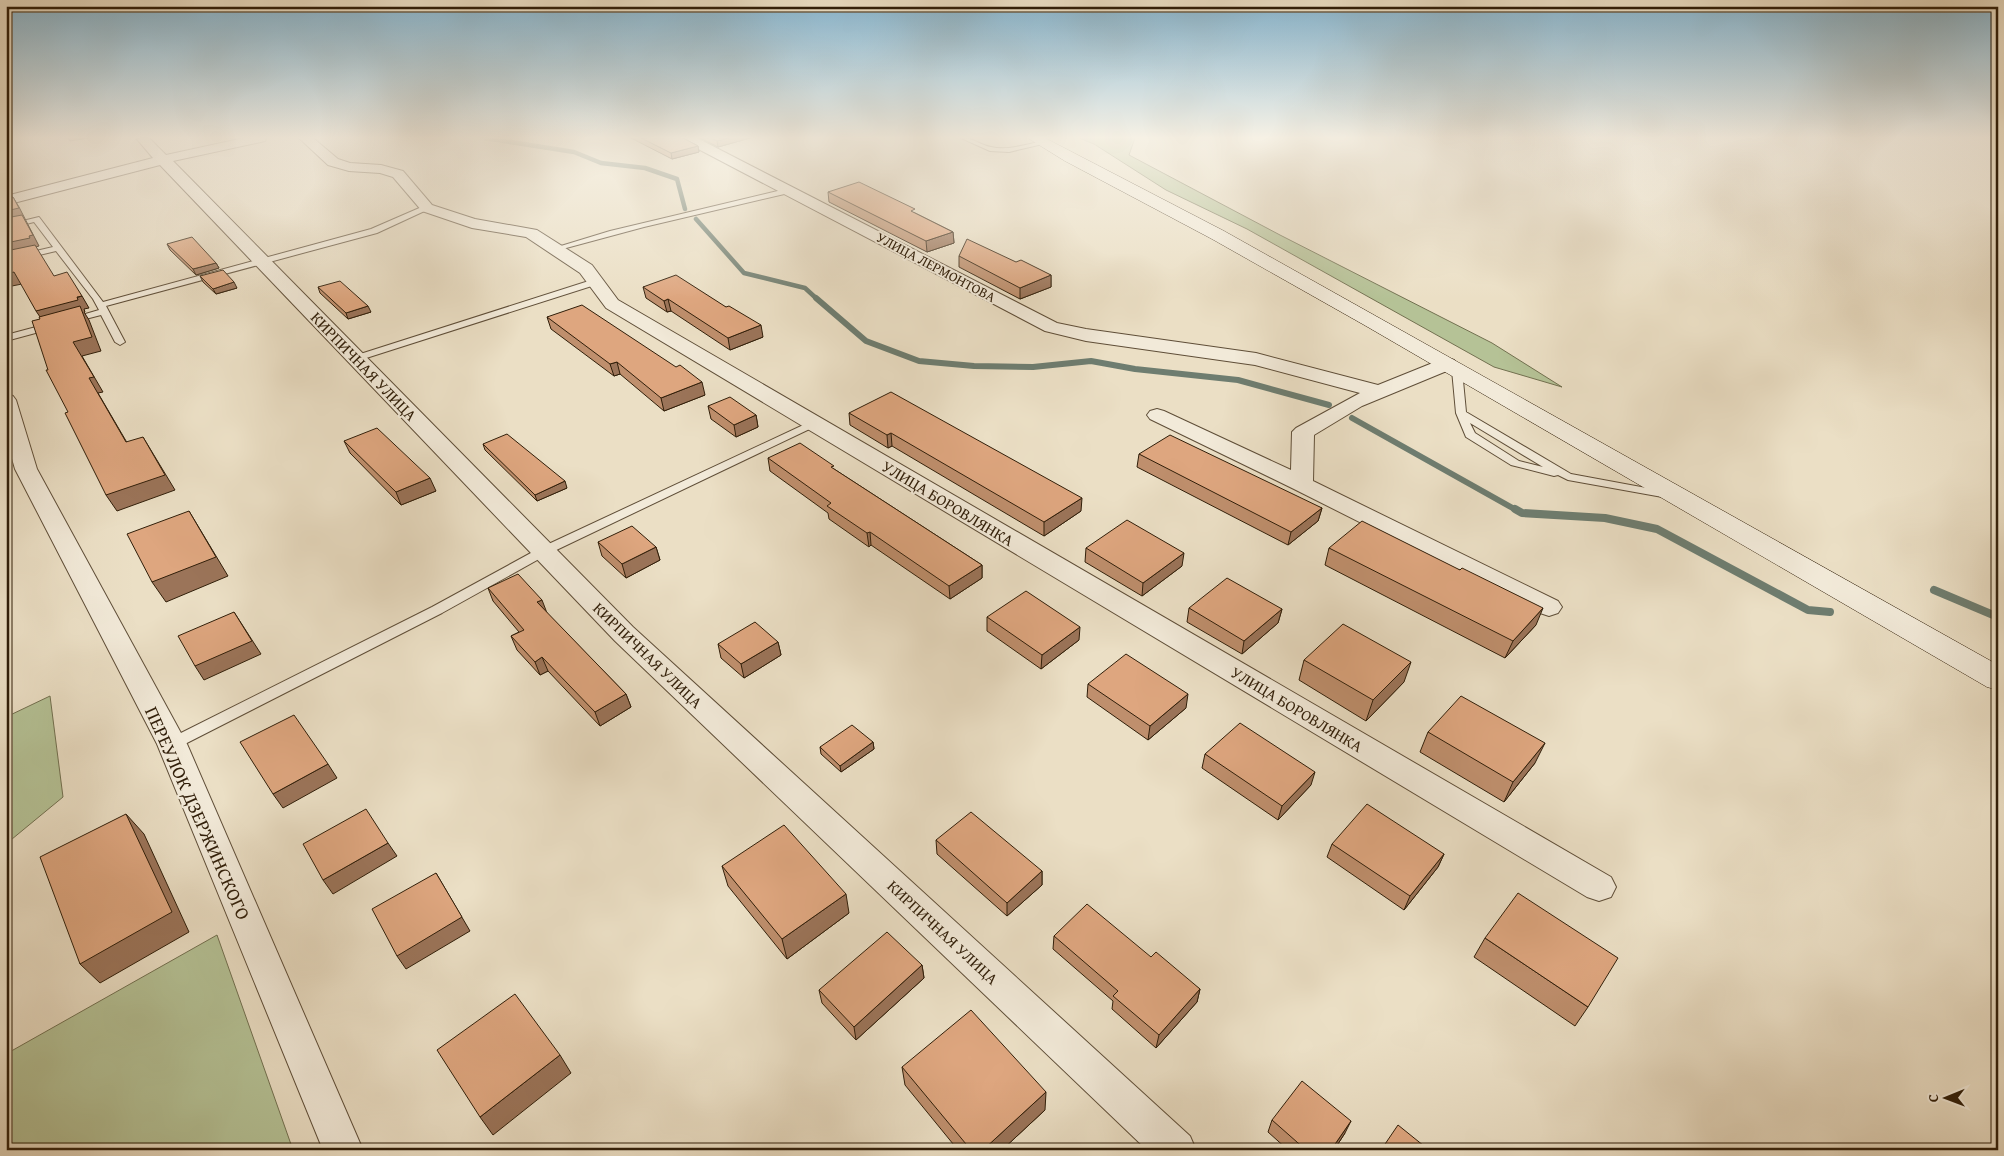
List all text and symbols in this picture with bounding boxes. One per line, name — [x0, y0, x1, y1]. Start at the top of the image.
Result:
street label: УЛИЦА ЛЕРМОНТОВА — [873, 227, 1000, 307]
street label: КИРПИЧНАЯ УЛИЦА — [305, 306, 423, 426]
street label: УЛИЦА БОРОВЛЯНКА — [877, 454, 1019, 552]
street label: КИРПИЧНАЯ УЛИЦА — [588, 596, 708, 714]
street label: УЛИЦА БОРОВЛЯНКА — [1226, 660, 1368, 758]
street label: ПЕРЕУЛОК ДЗЕРЖИНСКОГО — [138, 702, 258, 924]
street label: КИРПИЧНАЯ УЛИЦА — [882, 874, 1004, 990]
north arrow — [1922, 1074, 1972, 1124]
text: С — [1923, 1094, 1943, 1102]

